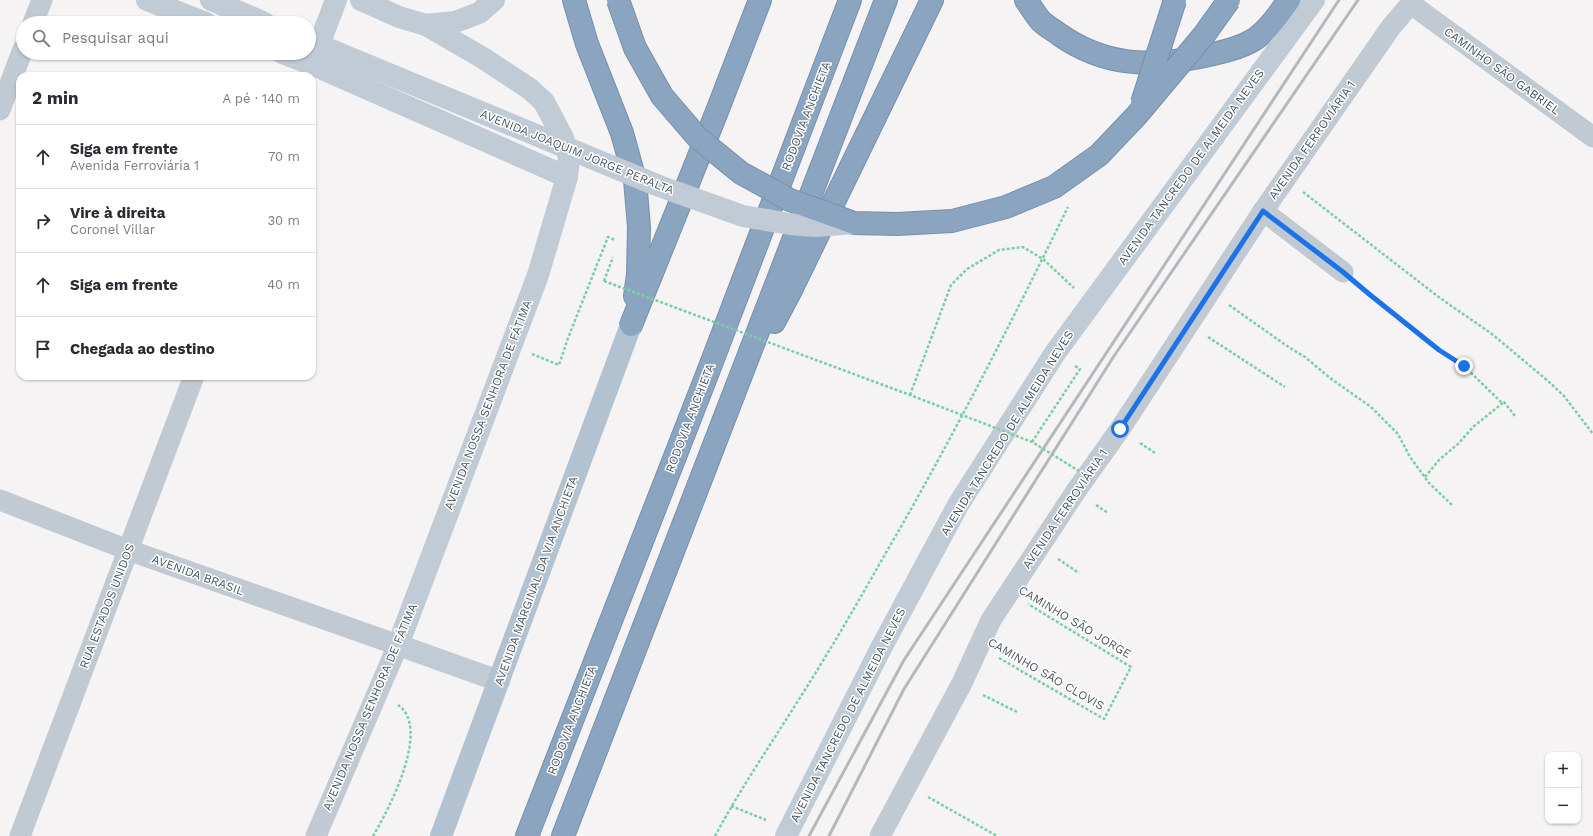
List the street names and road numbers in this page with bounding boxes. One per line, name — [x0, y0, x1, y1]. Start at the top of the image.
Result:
street label: CAMINHO SÃO GABRIEL — [1441, 24, 1563, 118]
street label: RODOVIA ANCHIETA — [779, 59, 833, 173]
street label: AVENIDA TANCREDO DE ALMEIDA NEVES — [1115, 66, 1267, 268]
street label: AVENIDA FERROVIÁRIA 1 — [1266, 78, 1358, 202]
street label: AVENIDA JOAQUIM JORGE PERALTA — [478, 107, 676, 197]
street label: AVENIDA NOSSA SENHORA DE FÁTIMA — [441, 298, 535, 512]
street label: AVENIDA TANCREDO DE ALMEIDA NEVES — [938, 328, 1076, 538]
street label: RODOVIA ANCHIETA — [663, 361, 717, 475]
street label: AVENIDA FERROVIÁRIA 1 — [1020, 447, 1110, 571]
street label: AVENIDA MARGINAL DA VIA ANCHIETA — [491, 474, 581, 688]
street label: RUA ESTADOS UNIDOS — [77, 542, 137, 670]
street label: AVENIDA BRASIL — [150, 552, 246, 598]
street label: CAMINHO SÃO JORGE — [1016, 583, 1134, 661]
street label: AVENIDA NOSSA SENHORA DE FÁTIMA — [320, 601, 420, 813]
street label: AVENIDA TANCREDO DE ALMEIDA NEVES — [787, 605, 909, 825]
street label: CAMINHO SÃO CLOVIS — [985, 635, 1107, 713]
street label: RODOVIA ANCHIETA — [545, 663, 599, 777]

